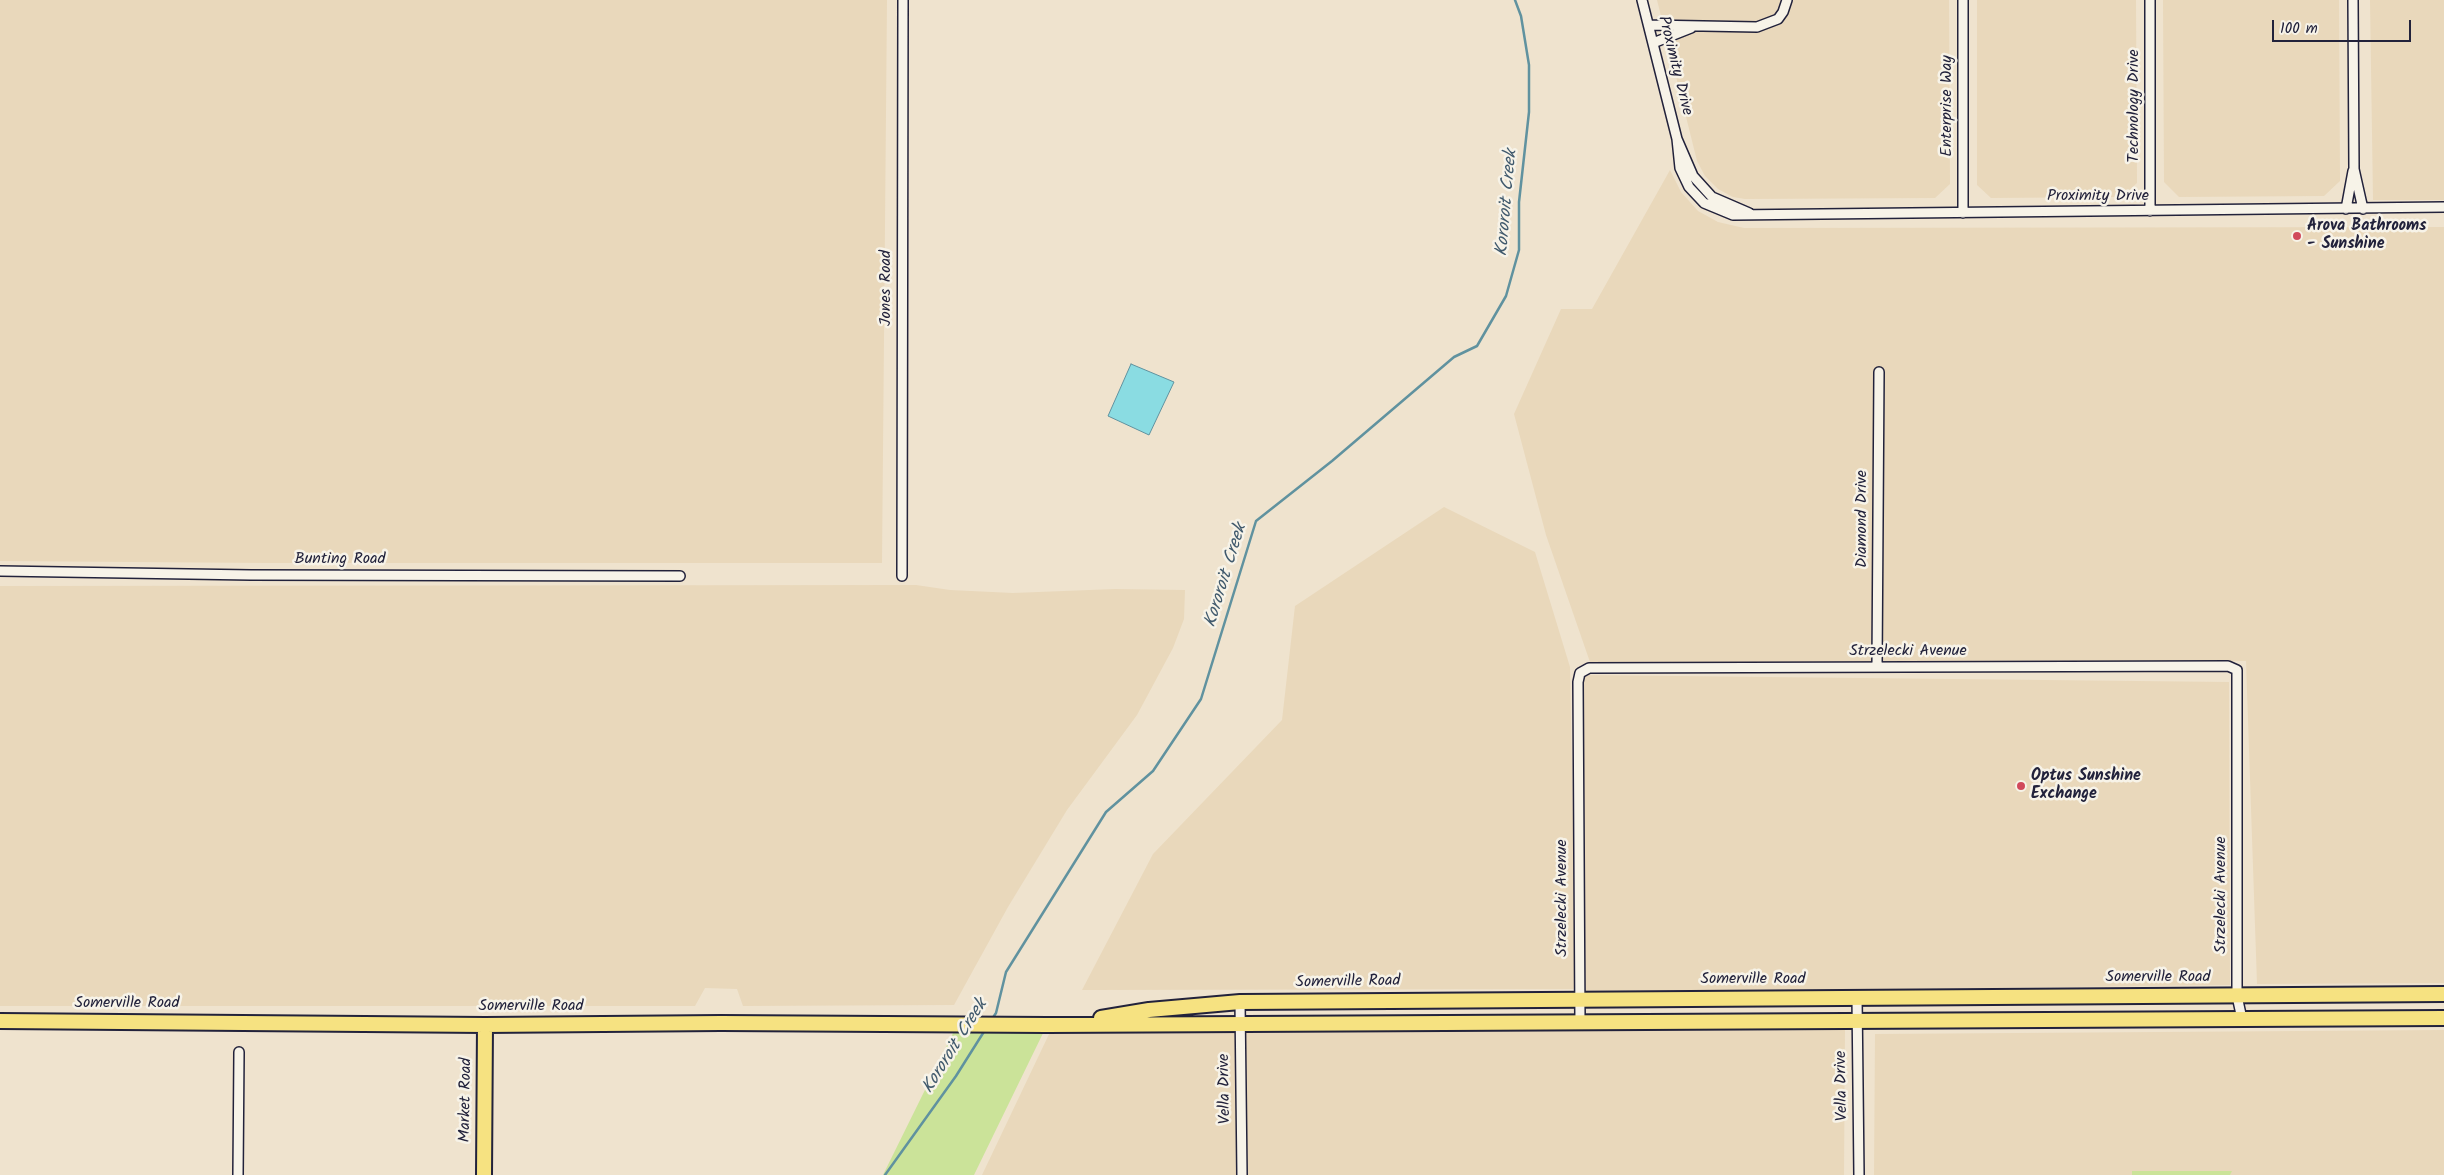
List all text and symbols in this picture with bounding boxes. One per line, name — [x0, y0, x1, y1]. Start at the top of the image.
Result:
scale bar — [2274, 10, 2413, 42]
street label: Proximity Drive — [1652, 14, 1696, 118]
text: 100 m — [2280, 17, 2318, 41]
street label: Technology Drive — [2125, 49, 2145, 163]
street label: Enterprise Way — [1938, 55, 1958, 157]
water label: Kororoit Creek — [1493, 149, 1523, 257]
street label: Proximity Drive — [2047, 187, 2149, 207]
place label: Arova Bathrooms - Sunshine — [2307, 217, 2427, 255]
marker: Arova Bathrooms - Sunshine — [2291, 230, 2303, 242]
street label: Jones Road — [877, 250, 897, 326]
street label: Diamond Drive — [1853, 470, 1873, 568]
water label: Kororoit Creek — [1201, 522, 1253, 630]
street label: Bunting Road — [294, 550, 386, 570]
street label: Strzelecki Avenue — [1849, 642, 1967, 662]
place label: Optus Sunshine Exchange — [2031, 767, 2141, 805]
marker: Optus Sunshine Exchange — [2015, 780, 2027, 792]
street label: Strzelecki Avenue — [2212, 836, 2232, 954]
street label: Strzelecki Avenue — [1553, 839, 1573, 957]
street label: Somerville Road — [2105, 968, 2211, 988]
street label: Somerville Road — [1700, 970, 1806, 990]
street label: Somerville Road — [1295, 972, 1401, 994]
street label: Somerville Road — [74, 994, 180, 1014]
water label: Kororoit Creek — [919, 996, 993, 1098]
street label: Somerville Road — [478, 997, 584, 1017]
street label: Vella Drive — [1833, 1050, 1853, 1122]
street label: Vella Drive — [1216, 1053, 1236, 1125]
street label: Market Road — [457, 1057, 477, 1143]

